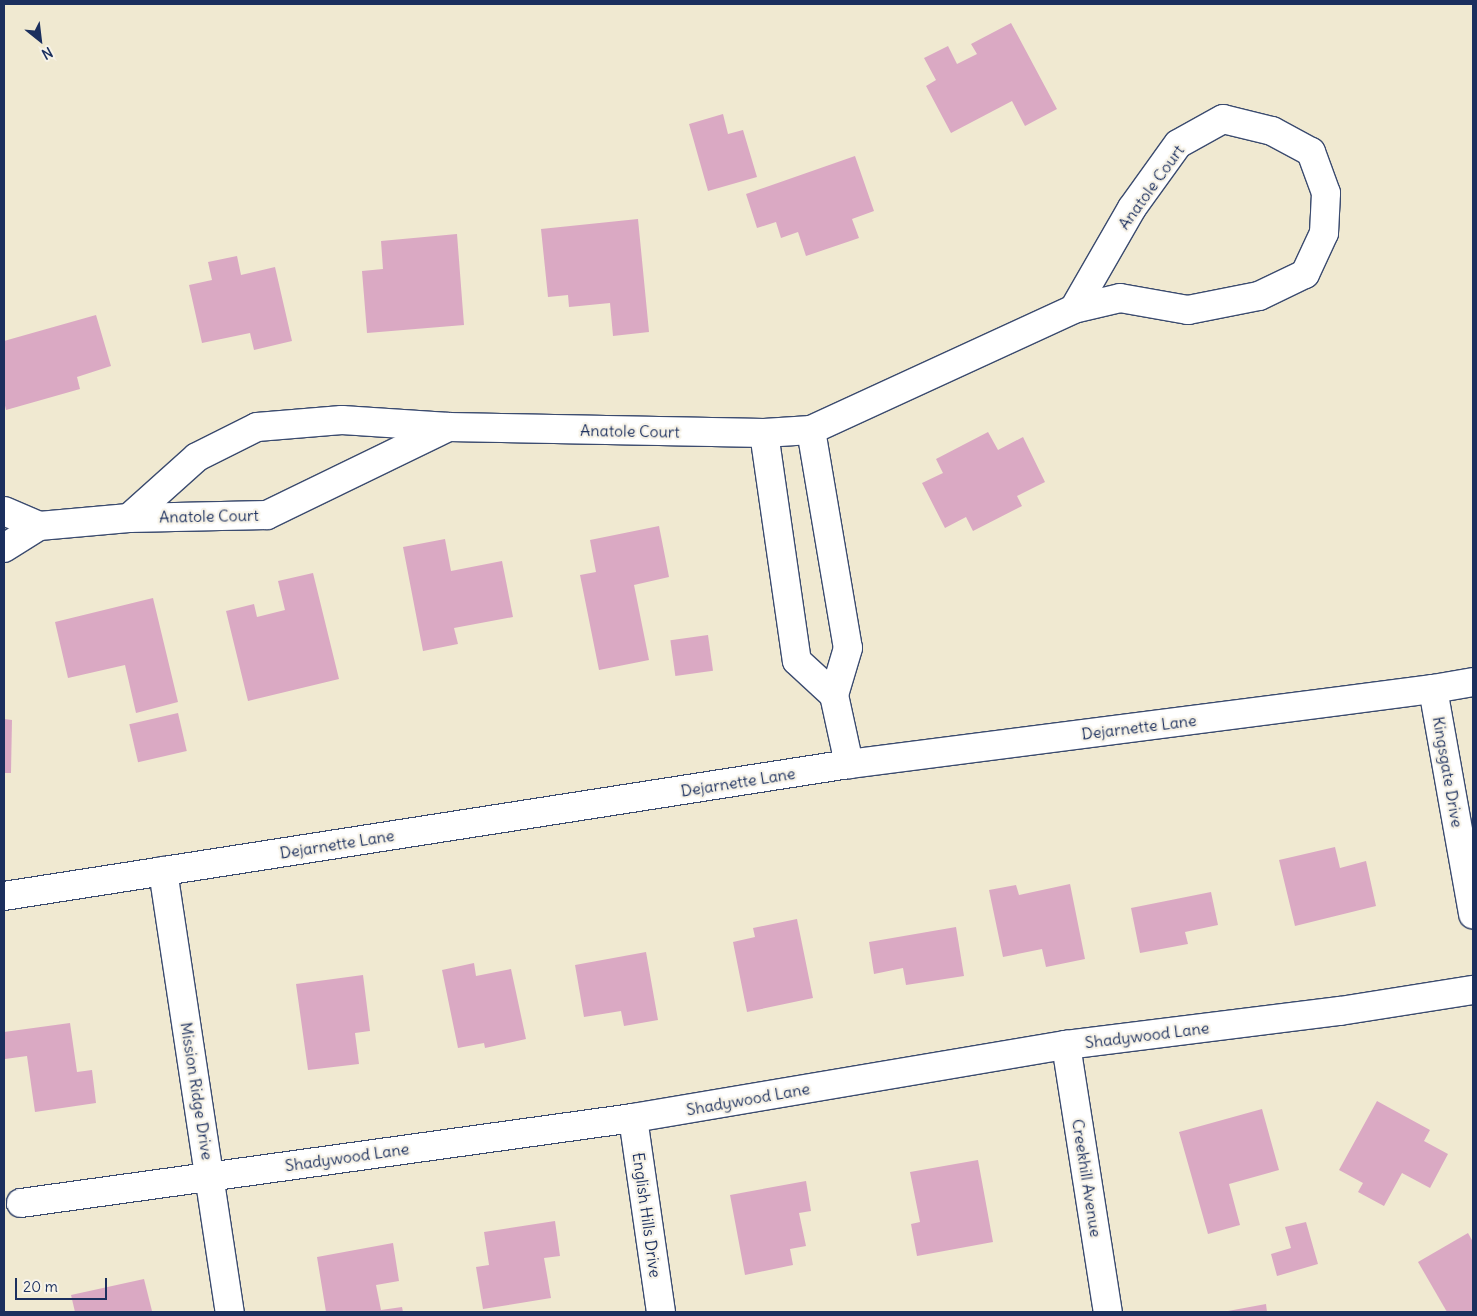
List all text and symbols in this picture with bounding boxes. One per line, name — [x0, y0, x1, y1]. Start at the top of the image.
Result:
north arrow — [15, 15, 65, 65]
text: N — [39, 43, 56, 63]
street label: Anatole Court — [1114, 141, 1188, 233]
street label: Anatole Court — [580, 421, 680, 441]
street label: Anatole Court — [159, 506, 259, 526]
street label: Dejarnette Lane — [1080, 710, 1198, 744]
street label: Kingsgate Drive — [1429, 715, 1467, 829]
street label: Dejarnette Lane — [679, 763, 797, 801]
street label: Dejarnette Lane — [278, 825, 396, 863]
street label: Shadywood Lane — [1084, 1018, 1210, 1052]
street label: Mission Ridge Drive — [177, 1021, 217, 1161]
street label: Shadywood Lane — [685, 1079, 811, 1119]
street label: Creekhill Avenue — [1068, 1118, 1106, 1238]
street label: Shadywood Lane — [284, 1139, 410, 1175]
street label: English Hills Drive — [629, 1151, 665, 1279]
scale bar — [18, 1268, 110, 1300]
text: 20 m — [23, 1277, 58, 1296]

